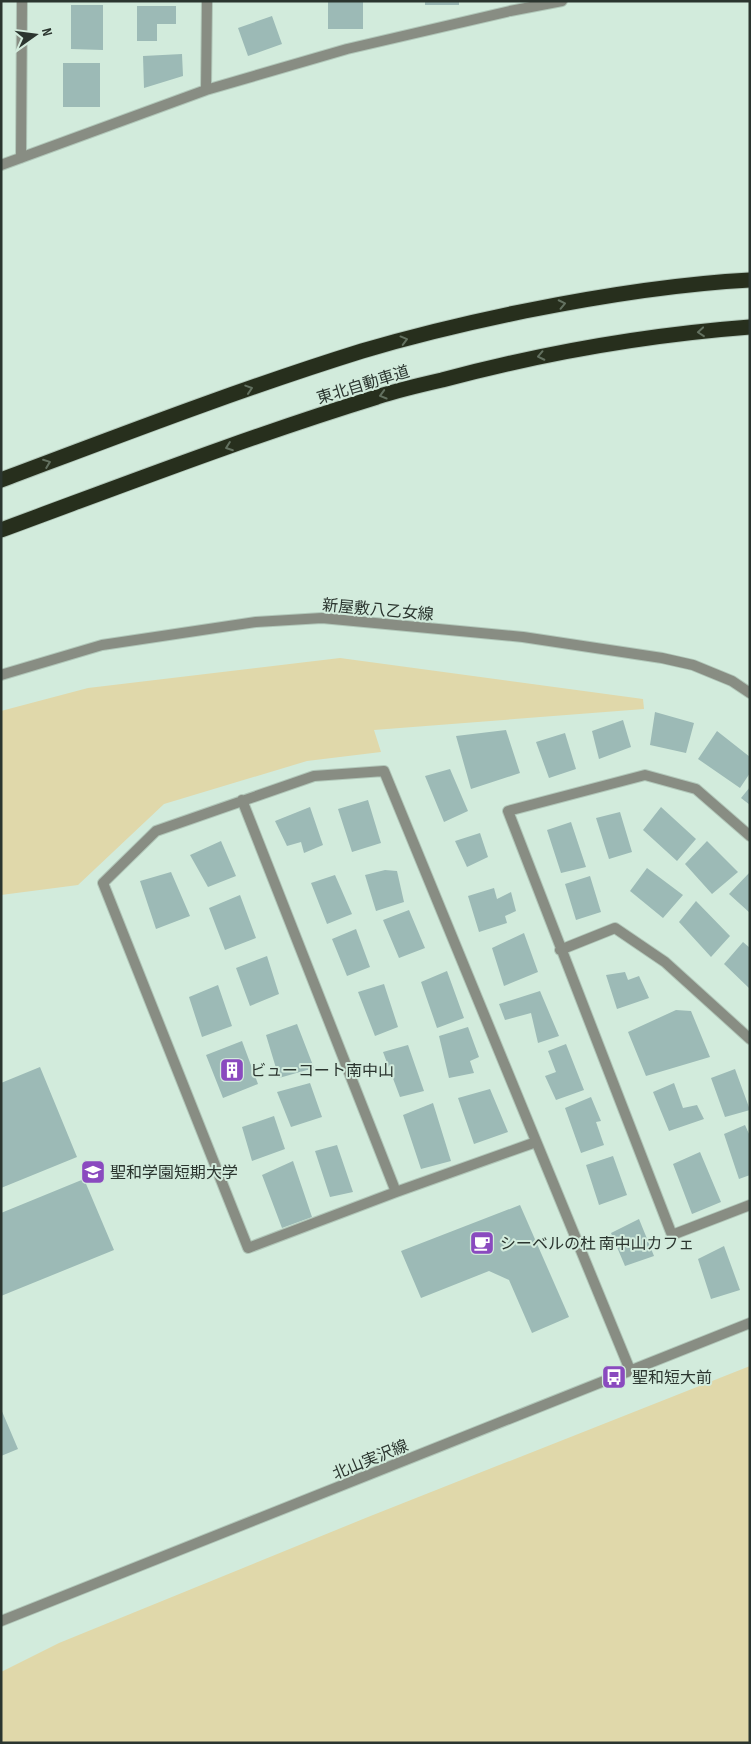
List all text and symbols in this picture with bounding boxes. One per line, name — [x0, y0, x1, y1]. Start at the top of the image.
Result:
north arrow — [10, 10, 60, 60]
text: N — [38, 26, 56, 38]
one-way arrow — [557, 299, 566, 309]
one-way arrow — [697, 326, 705, 337]
one-way arrow — [399, 335, 408, 346]
one-way arrow — [536, 350, 545, 361]
street label: 東北自動車道 — [315, 362, 412, 409]
one-way arrow — [244, 384, 252, 394]
one-way arrow — [379, 390, 388, 400]
one-way arrow — [225, 441, 234, 451]
one-way arrow — [42, 459, 51, 469]
street label: 新屋敷八乙女線 — [321, 596, 434, 625]
building icon: ビューコート南中山 — [219, 1057, 245, 1083]
place label: ビューコート南中山 — [250, 1062, 394, 1081]
school or university icon: 聖和学園短期大学 — [80, 1159, 106, 1185]
place label: 聖和学園短期大学 — [110, 1164, 238, 1183]
cafe icon: シーベルの杜 南中山カフェ — [469, 1230, 495, 1256]
place label: シーベルの杜 南中山カフェ — [500, 1235, 695, 1254]
bus stop icon: 聖和短大前 — [601, 1364, 627, 1390]
place label: 聖和短大前 — [632, 1369, 712, 1388]
street label: 北山実沢線 — [330, 1437, 411, 1484]

